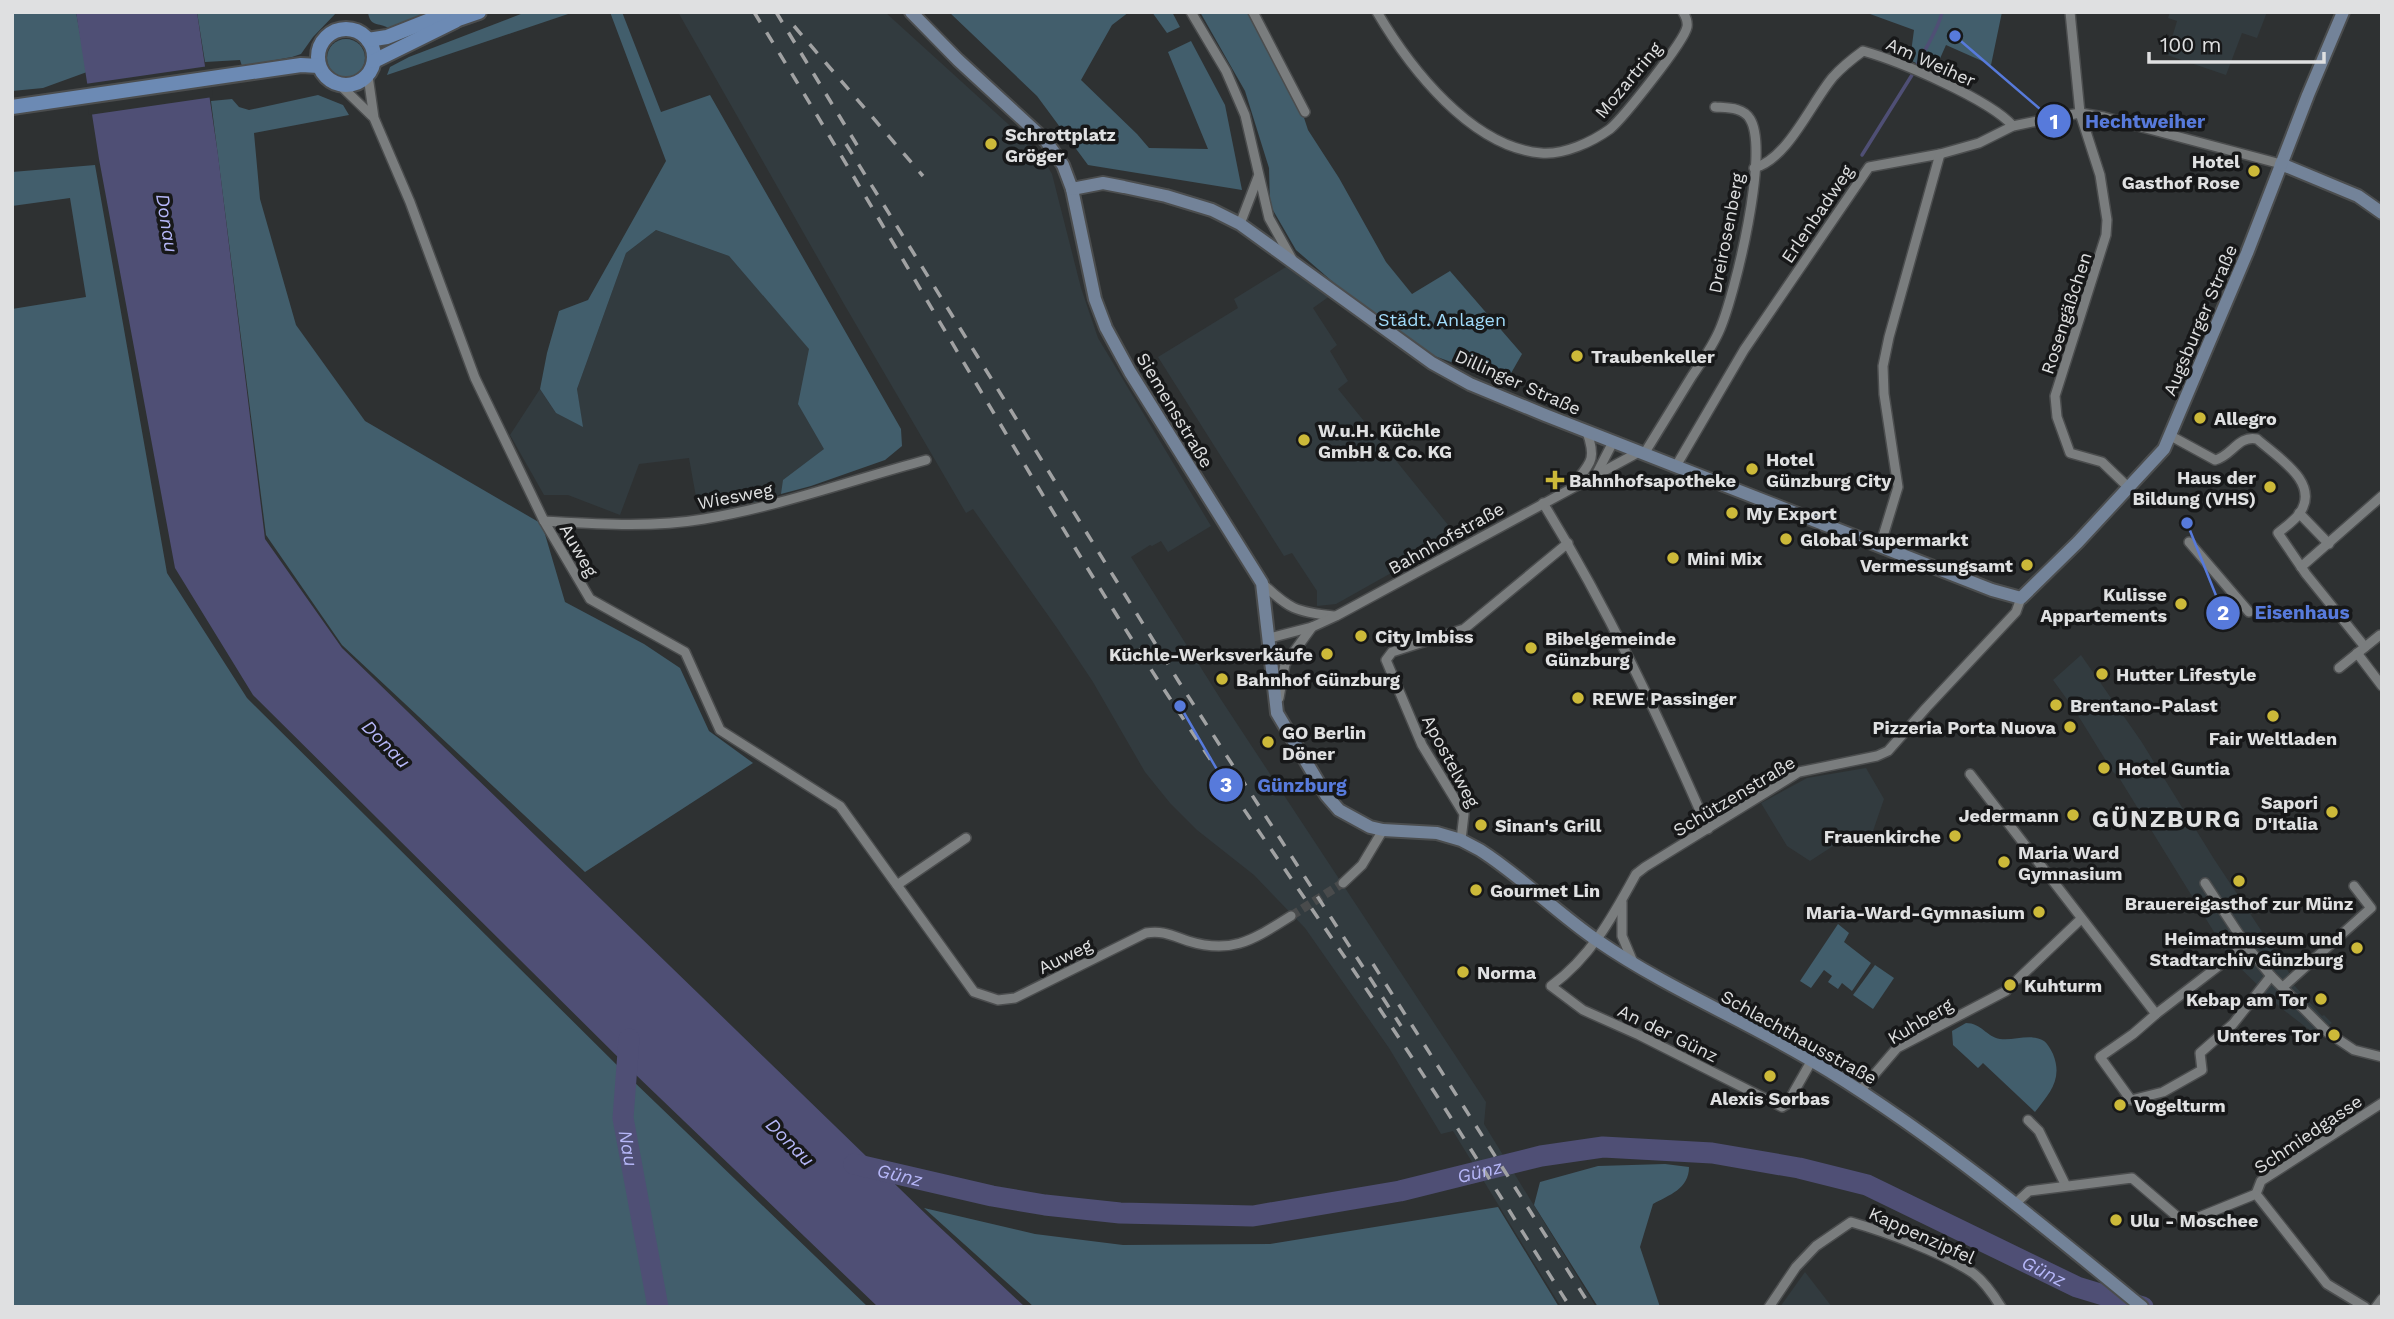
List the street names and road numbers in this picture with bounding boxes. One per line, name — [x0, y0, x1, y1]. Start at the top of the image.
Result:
street label: Am Weiher — [1883, 33, 1979, 91]
street label: Mozartring — [1590, 37, 1666, 122]
street label: Erlenbadweg — [1777, 161, 1858, 267]
street label: Dreirosenberg — [1704, 171, 1748, 295]
street label: Augsburger Straße — [2159, 241, 2241, 399]
street label: Rosengäßchen — [2036, 249, 2096, 377]
street label: Dillinger Straße — [1452, 345, 1584, 419]
street label: Siemensstraße — [1132, 349, 1218, 471]
street label: Wiesweg — [696, 478, 775, 514]
street label: Bahnhofstraße — [1385, 498, 1507, 578]
street label: Auweg — [556, 520, 603, 581]
street label: Apostelweg — [1418, 711, 1484, 811]
street label: Schützenstraße — [1669, 751, 1799, 841]
street label: Auweg — [1035, 934, 1096, 978]
street label: Schlachthausstraße — [1717, 985, 1881, 1089]
street label: Kuhberg — [1884, 993, 1957, 1048]
street label: An der Günz — [1615, 1000, 1721, 1066]
street label: Schmiedgasse — [2250, 1090, 2366, 1178]
street label: Kappenzipfel — [1866, 1202, 1979, 1268]

